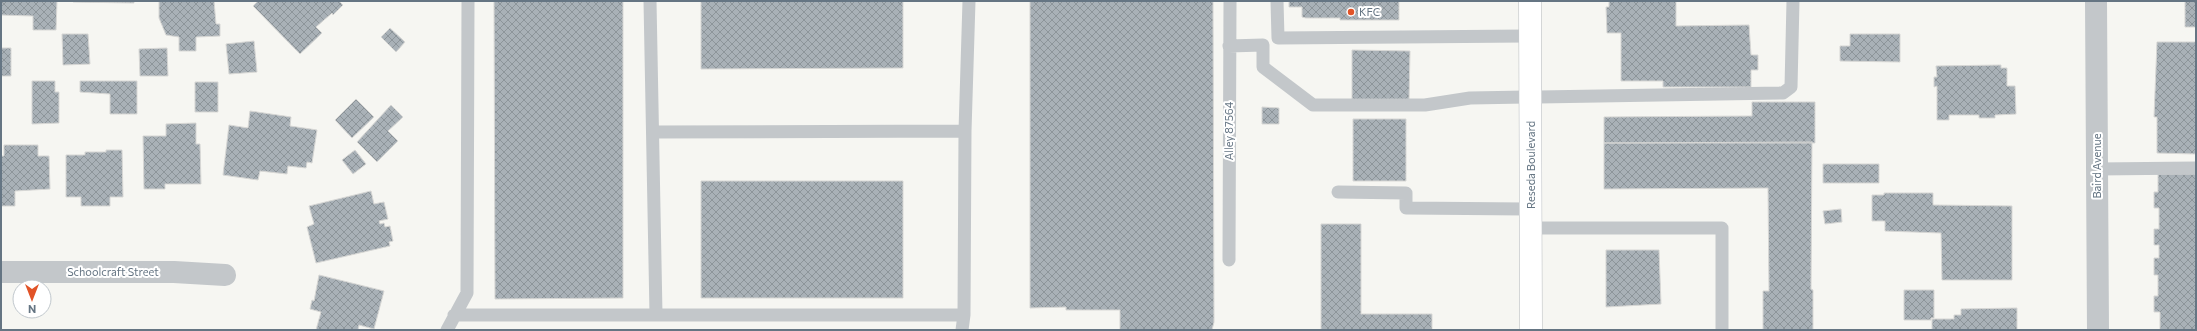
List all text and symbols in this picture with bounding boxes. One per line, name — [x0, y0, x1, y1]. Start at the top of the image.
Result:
place label: KFC — [1359, 5, 1380, 18]
marker: KFC — [1346, 7, 1356, 17]
street label: Alley 87564 — [1222, 101, 1235, 160]
street label: Reseda Boulevard — [1524, 121, 1537, 209]
street label: Baird Avenue — [2090, 133, 2103, 199]
street label: Schoolcraft Street — [67, 265, 159, 278]
north arrow — [12, 279, 52, 319]
text: N — [28, 303, 36, 316]

